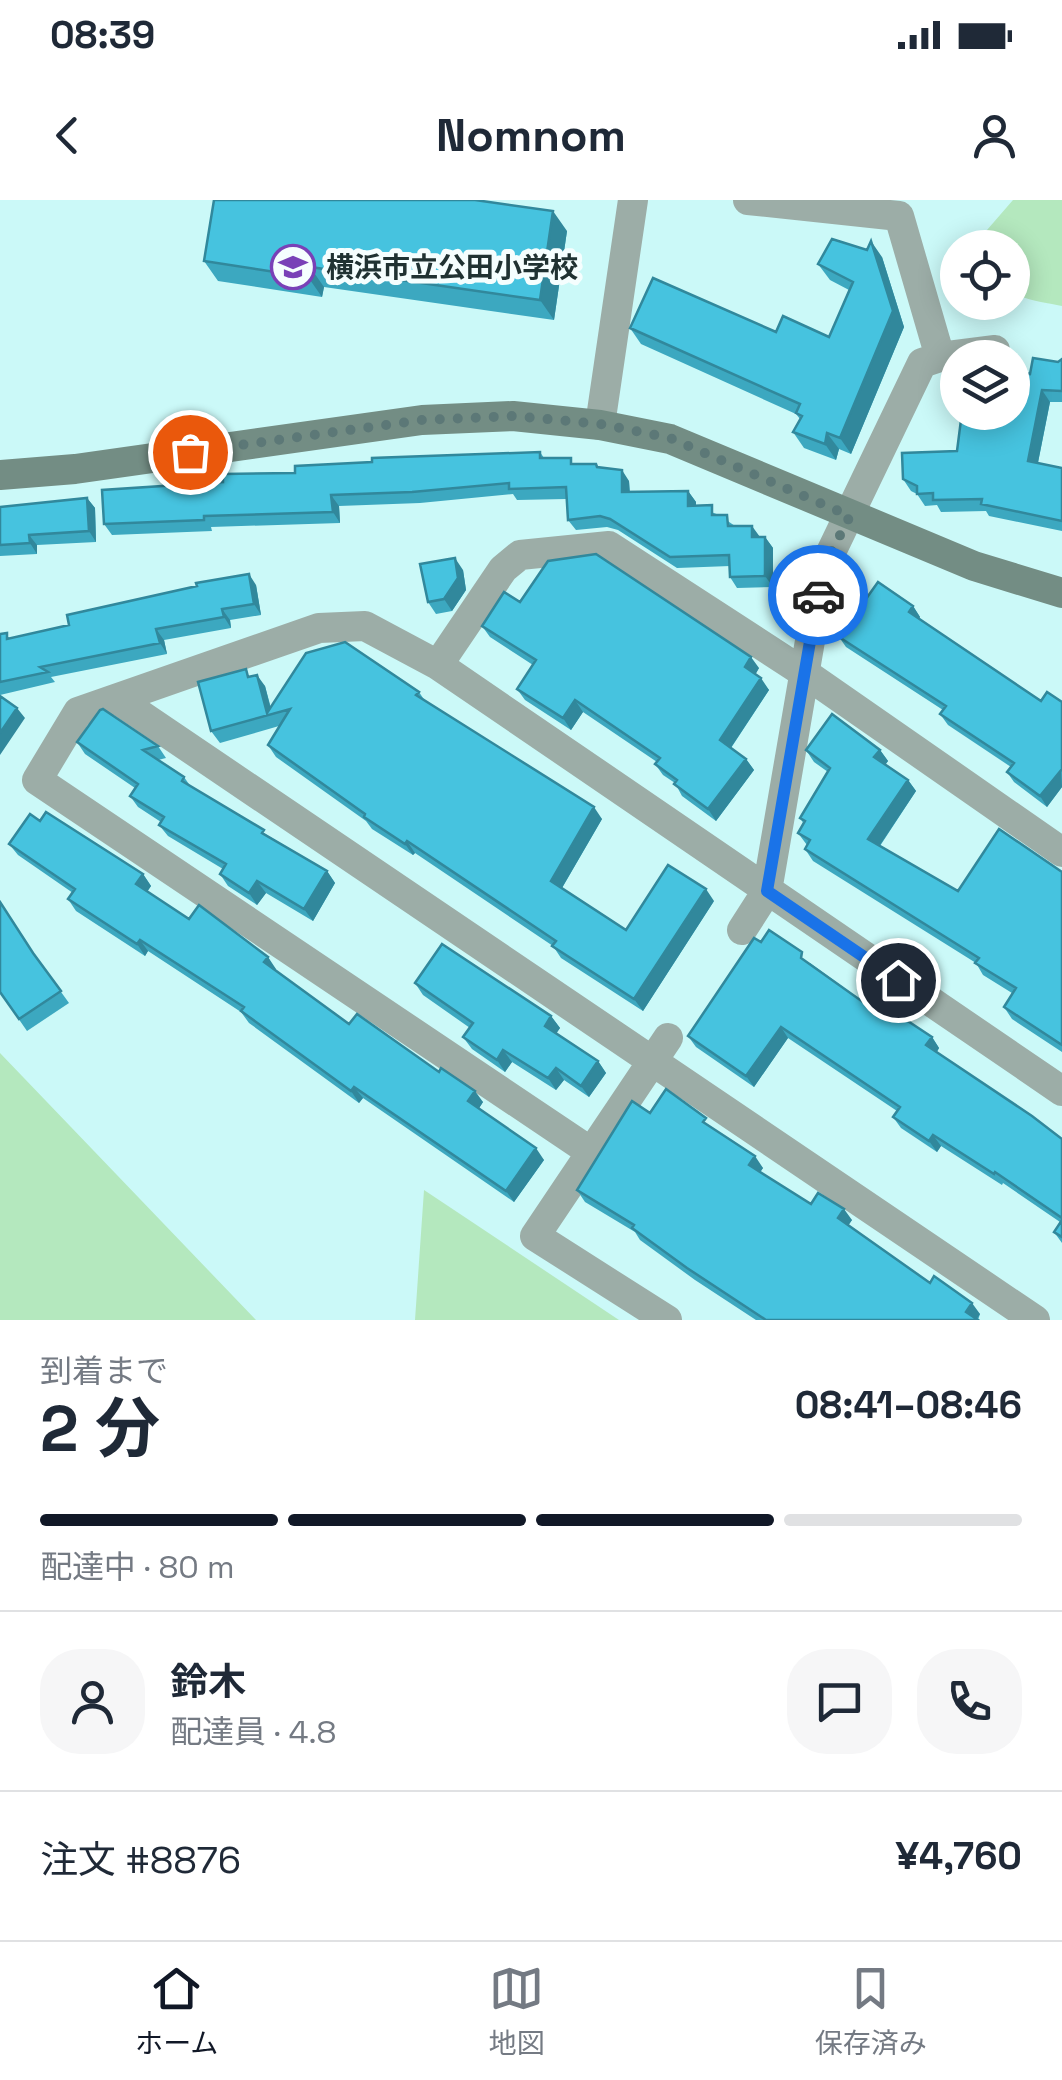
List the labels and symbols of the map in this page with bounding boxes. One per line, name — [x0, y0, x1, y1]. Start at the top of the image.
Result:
school or university icon: 横浜市立公田小学校 — [270, 244, 316, 290]
place label: 横浜市立公田小学校 — [326, 249, 578, 285]
pin — [148, 410, 233, 495]
courier — [768, 545, 868, 645]
pin — [856, 938, 941, 1023]

